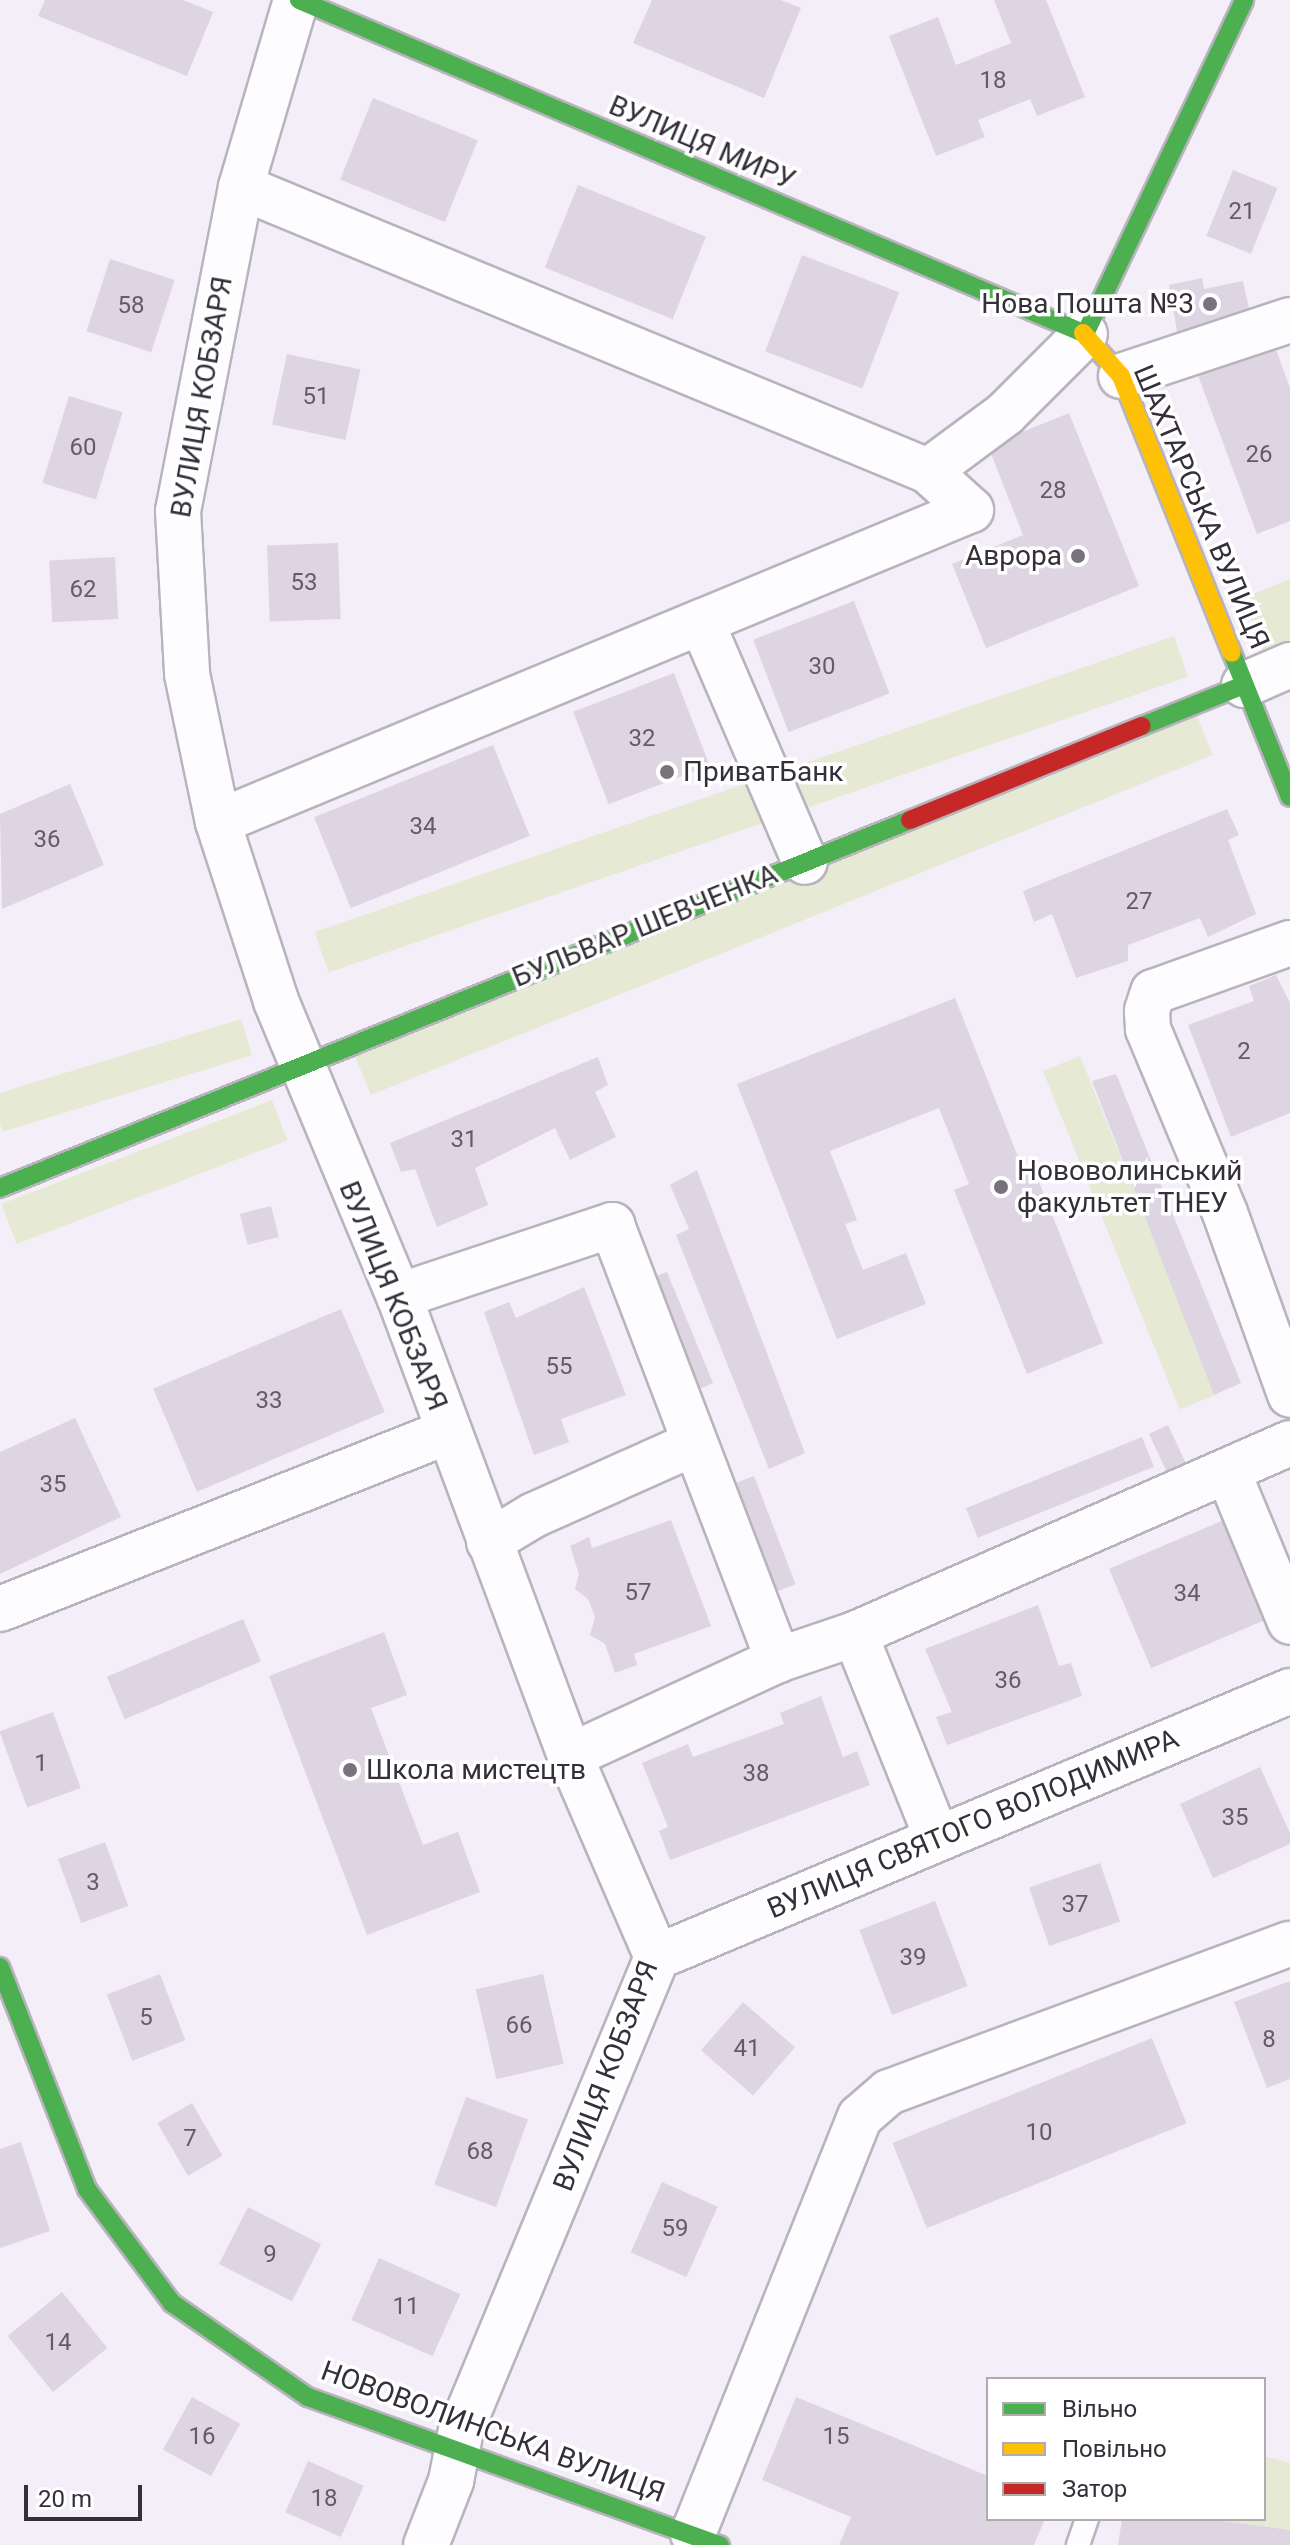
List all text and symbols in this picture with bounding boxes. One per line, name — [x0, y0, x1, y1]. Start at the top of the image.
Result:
house number: 18 — [980, 67, 1006, 95]
street label: ВУЛИЦЯ МИРУ — [604, 89, 800, 197]
house number: 21 — [1229, 198, 1255, 226]
street label: ВУЛИЦЯ КОБЗАРЯ — [164, 274, 240, 520]
place label: Нова Пошта №3 — [981, 287, 1194, 321]
house number: 58 — [118, 292, 144, 320]
marker: Нова Пошта №3 — [1201, 295, 1219, 313]
street label: ШАХТАРСЬКА ВУЛИЦЯ — [1126, 360, 1276, 654]
house number: 51 — [303, 383, 329, 411]
house number: 60 — [70, 434, 96, 462]
house number: 26 — [1246, 441, 1272, 469]
house number: 28 — [1040, 477, 1066, 505]
place label: Аврора — [965, 539, 1062, 573]
marker: Аврора — [1069, 547, 1087, 565]
house number: 53 — [291, 569, 317, 597]
house number: 62 — [70, 576, 96, 604]
house number: 30 — [809, 653, 835, 681]
house number: 32 — [629, 725, 655, 753]
place label: ПриватБанк — [683, 755, 844, 789]
marker: ПриватБанк — [658, 763, 676, 781]
house number: 34 — [410, 813, 436, 841]
house number: 36 — [34, 826, 60, 854]
street label: БУЛЬВАР ШЕВЧЕНКА — [508, 857, 782, 995]
house number: 27 — [1126, 888, 1152, 916]
house number: 2 — [1237, 1038, 1251, 1066]
house number: 31 — [451, 1126, 477, 1154]
place label: Нововолинський факультет ТНЕУ — [1017, 1154, 1242, 1220]
street label: ВУЛИЦЯ КОБЗАРЯ — [332, 1177, 454, 1415]
marker: Нововолинський факультет ТНЕУ — [992, 1178, 1010, 1196]
house number: 55 — [546, 1353, 572, 1381]
house number: 33 — [256, 1387, 282, 1415]
house number: 35 — [40, 1471, 66, 1499]
house number: 57 — [625, 1579, 651, 1607]
house number: 34 — [1174, 1580, 1200, 1608]
house number: 36 — [995, 1667, 1021, 1695]
street label: ВУЛИЦЯ СВЯТОГО ВОЛОДИМИРА — [762, 1722, 1184, 1926]
house number: 1 — [34, 1750, 48, 1778]
place label: Школа мистецтв — [366, 1753, 586, 1787]
house number: 38 — [743, 1760, 769, 1788]
marker: Школа мистецтв — [341, 1761, 359, 1779]
house number: 35 — [1222, 1804, 1248, 1832]
house number: 3 — [86, 1869, 100, 1897]
house number: 37 — [1062, 1891, 1088, 1919]
house number: 39 — [900, 1944, 926, 1972]
street label: ВУЛИЦЯ КОБЗАРЯ — [547, 1956, 665, 2196]
house number: 5 — [139, 2004, 153, 2032]
house number: 66 — [506, 2012, 532, 2040]
house number: 8 — [1262, 2026, 1276, 2054]
house number: 41 — [734, 2035, 760, 2063]
house number: 10 — [1026, 2119, 1052, 2147]
house number: 7 — [183, 2125, 197, 2153]
house number: 68 — [467, 2138, 493, 2166]
house number: 59 — [662, 2215, 688, 2243]
house number: 9 — [263, 2241, 277, 2269]
house number: 11 — [393, 2293, 419, 2321]
house number: 14 — [45, 2329, 71, 2357]
street label: НОВОВОЛИНСЬКА ВУЛИЦЯ — [317, 2354, 669, 2510]
legend — [986, 2377, 1266, 2521]
text: Вільно — [1062, 2395, 1137, 2423]
house number: 16 — [189, 2423, 215, 2451]
house number: 15 — [823, 2423, 849, 2451]
text: Повільно — [1062, 2435, 1167, 2463]
scale bar — [28, 2469, 146, 2519]
text: Затор — [1062, 2475, 1127, 2503]
text: 20 m — [38, 2485, 92, 2513]
house number: 18 — [311, 2485, 337, 2513]

